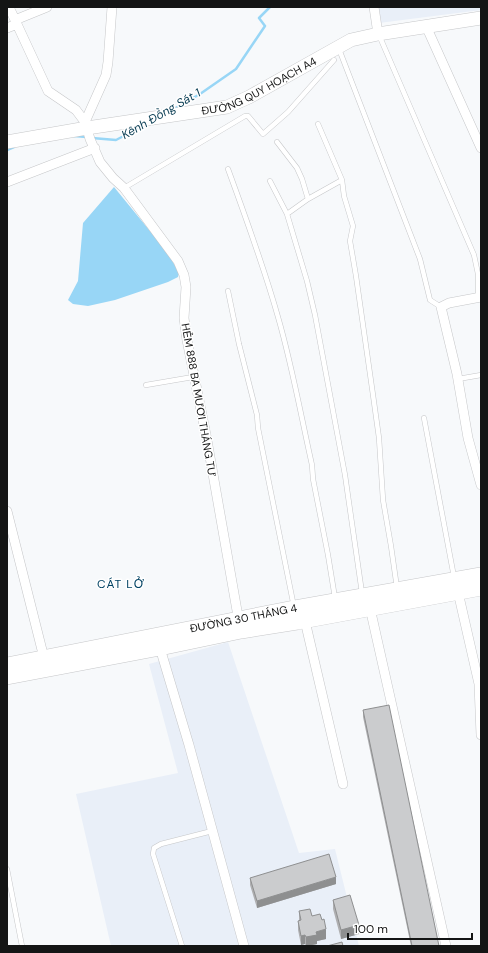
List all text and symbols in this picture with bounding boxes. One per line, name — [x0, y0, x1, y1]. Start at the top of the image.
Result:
street label: ĐƯỜNG QUY HOẠCH A4 — [200, 54, 319, 118]
water label: Kênh Đồng Sát 1 — [119, 85, 204, 143]
street label: HẺM 888 BA MƯƠI THÁNG TƯ — [179, 322, 219, 478]
district label: CÁT LỞ — [97, 576, 145, 592]
street label: ĐƯỜNG 30 THÁNG 4 — [189, 601, 299, 636]
scale bar — [348, 915, 472, 941]
text: 100 m — [354, 921, 388, 937]

